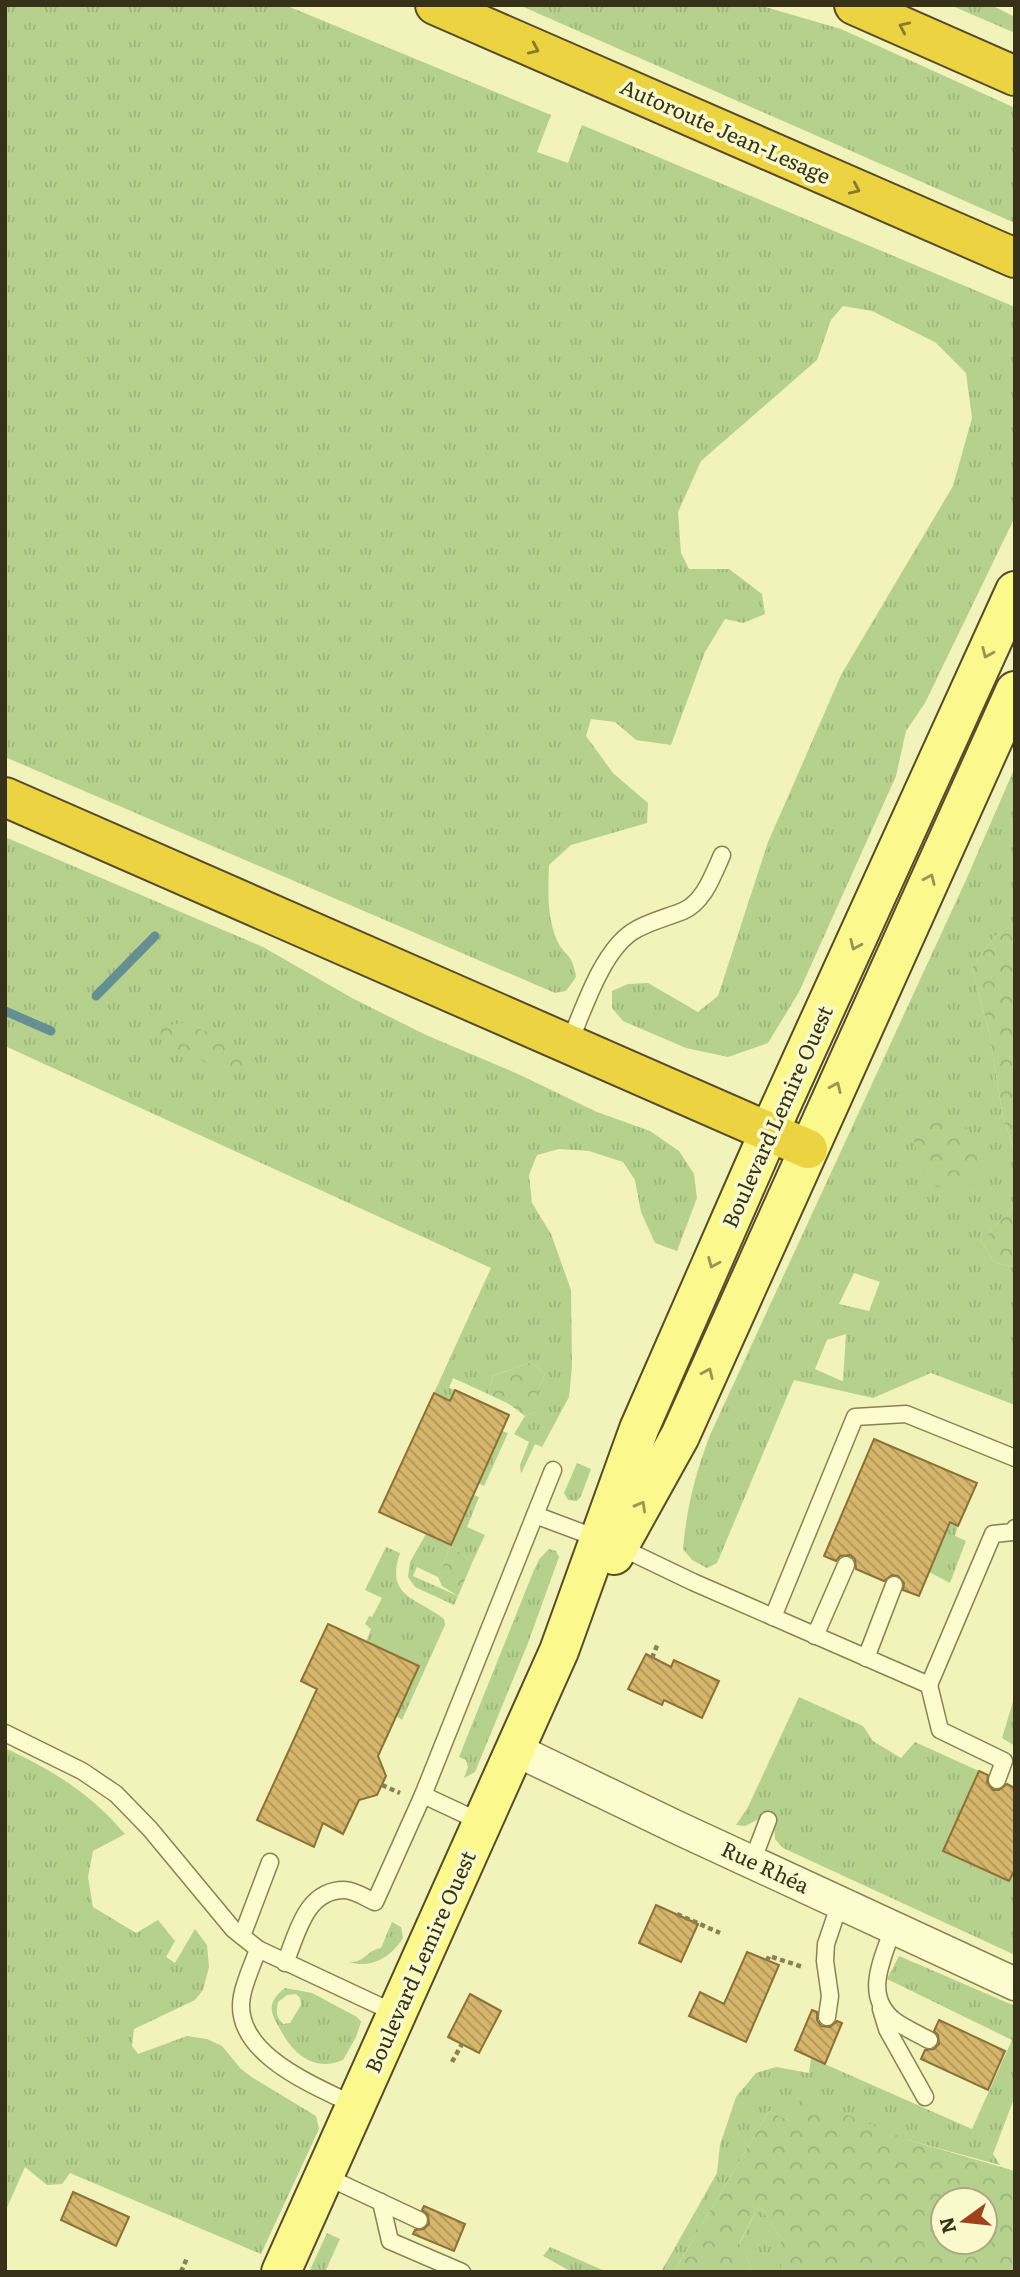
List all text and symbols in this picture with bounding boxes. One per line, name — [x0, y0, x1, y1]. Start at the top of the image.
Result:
one-way arrow — [899, 21, 912, 35]
one-way arrow — [527, 41, 539, 55]
street label: Autoroute Jean-Lesage — [616, 69, 836, 190]
one-way arrow — [847, 181, 860, 195]
one-way arrow — [981, 646, 995, 658]
one-way arrow — [922, 874, 936, 887]
one-way arrow — [849, 938, 863, 950]
street label: Boulevard Lemire Ouest — [713, 999, 839, 1232]
one-way arrow — [828, 1082, 842, 1094]
one-way arrow — [707, 1255, 721, 1268]
one-way arrow — [700, 1368, 714, 1380]
one-way arrow — [633, 1501, 646, 1514]
street label: Rue Rhéa — [717, 1832, 816, 1900]
street label: Boulevard Lemire Ouest — [356, 1844, 482, 2077]
north arrow — [929, 2186, 999, 2256]
text: N — [931, 2214, 962, 2237]

